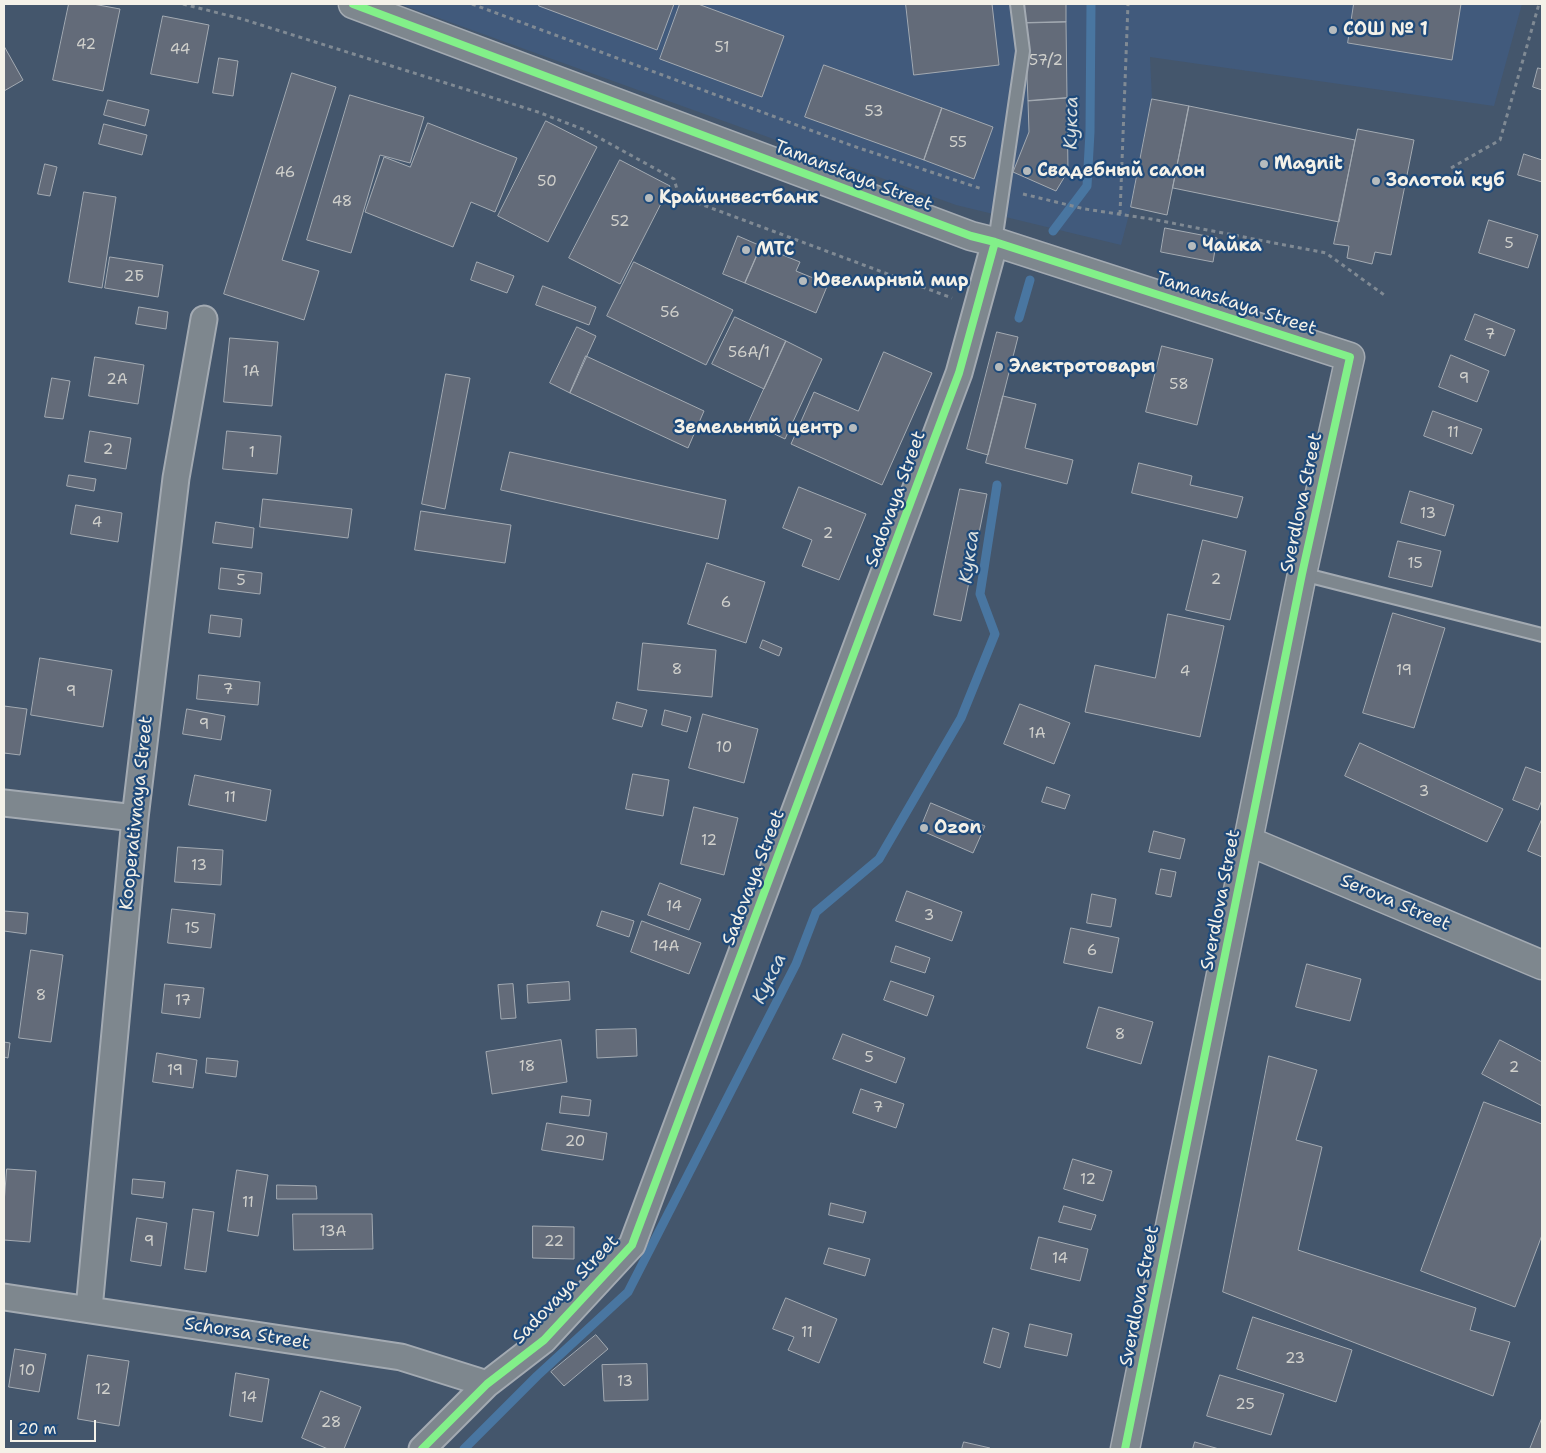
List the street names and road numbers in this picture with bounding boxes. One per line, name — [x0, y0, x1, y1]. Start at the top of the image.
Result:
street label: Tamanskaya Street — [771, 136, 935, 216]
street label: Tamanskaya Street — [1153, 268, 1319, 340]
street label: Sadovaya Street — [861, 428, 931, 570]
street label: Sverdlova Street — [1277, 431, 1327, 575]
street label: Kooperativnaya Street — [116, 715, 158, 911]
street label: Sadovaya Street — [718, 807, 790, 949]
street label: Sverdlova Street — [1197, 828, 1245, 972]
street label: Serova Street — [1337, 870, 1453, 936]
street label: Sverdlova Street — [1116, 1224, 1164, 1368]
street label: Sadovaya Street — [508, 1231, 624, 1349]
street label: Schorsa Street — [183, 1313, 311, 1355]

